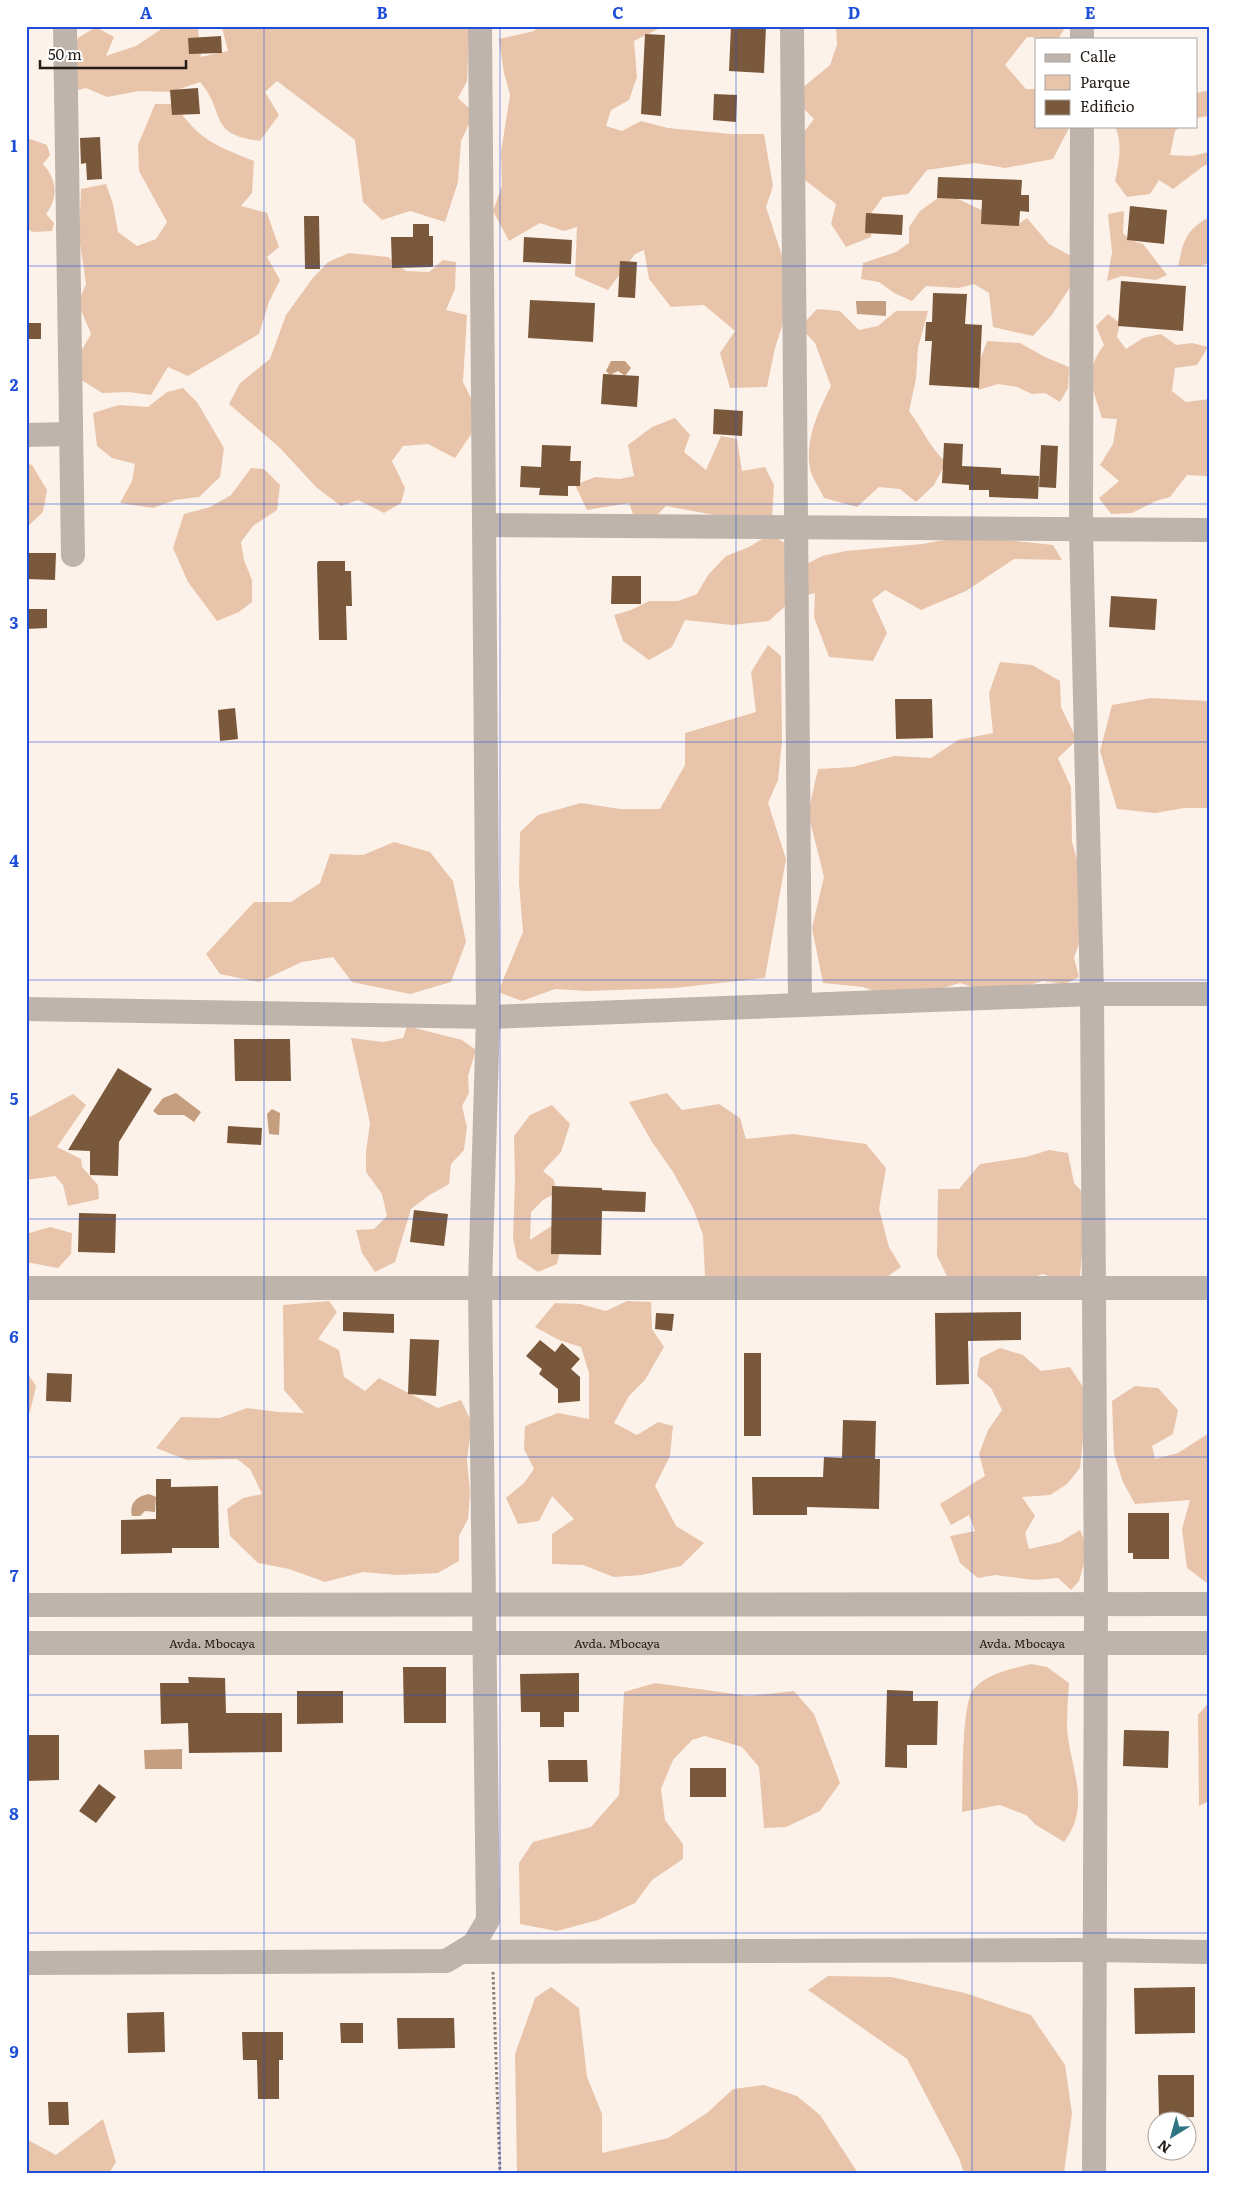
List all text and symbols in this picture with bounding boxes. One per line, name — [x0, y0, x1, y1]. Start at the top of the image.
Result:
text: A — [140, 0, 152, 24]
text: B — [376, 0, 388, 24]
text: C — [612, 0, 624, 24]
text: D — [848, 0, 860, 24]
text: E — [1085, 0, 1096, 24]
scale bar — [40, 38, 186, 70]
legend — [1035, 38, 1198, 128]
text: 50 m — [48, 42, 82, 65]
text: Calle — [1080, 44, 1116, 67]
text: Parque — [1080, 70, 1130, 93]
text: Edificio — [1080, 94, 1135, 117]
text: 1 — [11, 133, 18, 157]
text: 2 — [10, 372, 19, 396]
text: 3 — [10, 610, 19, 634]
text: 4 — [9, 848, 19, 872]
text: 5 — [10, 1086, 19, 1110]
text: 6 — [9, 1324, 19, 1348]
text: 7 — [10, 1563, 19, 1587]
street label: Avda. Mbocaya — [169, 1634, 256, 1652]
street label: Avda. Mbocaya — [574, 1634, 661, 1652]
street label: Avda. Mbocaya — [979, 1634, 1066, 1652]
text: 8 — [9, 1801, 19, 1825]
text: 9 — [9, 2039, 19, 2063]
north arrow — [1148, 2112, 1198, 2162]
text: N — [1153, 2136, 1174, 2159]

